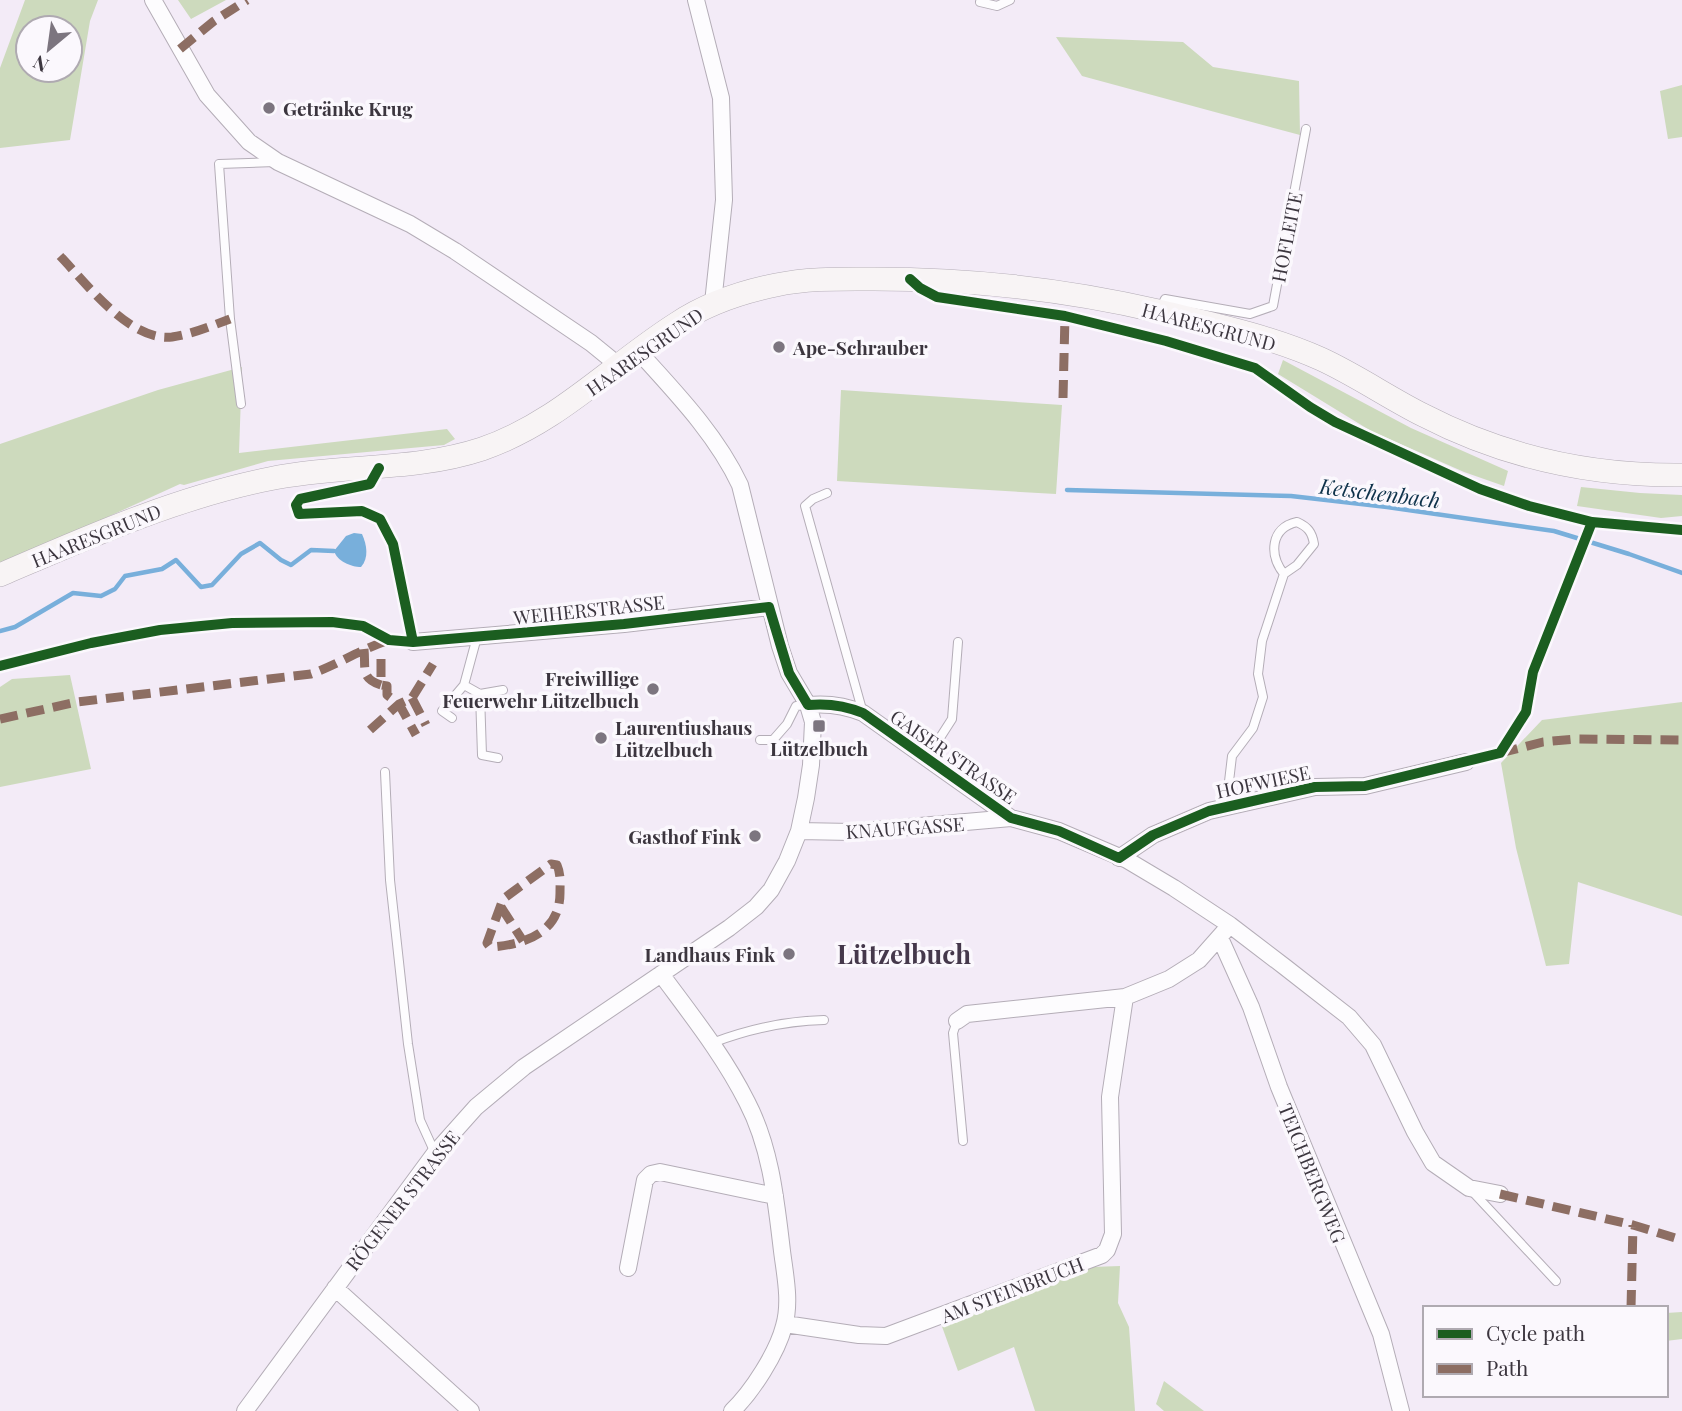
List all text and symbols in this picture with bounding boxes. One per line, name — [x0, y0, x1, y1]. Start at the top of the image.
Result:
north arrow — [14, 14, 84, 84]
text: N — [28, 50, 53, 79]
place label: Getränke Krug — [283, 95, 413, 121]
marker: Getränke Krug — [261, 100, 277, 116]
street label: HOFLEITE — [1265, 190, 1307, 284]
street label: HAARESGRUND — [1139, 296, 1279, 356]
street label: HAARESGRUND — [580, 301, 708, 401]
place label: Ape-Schrauber — [792, 334, 928, 360]
marker: Ape-Schrauber — [771, 339, 787, 355]
water label: Ketschenbach — [1317, 471, 1442, 513]
street label: HAARESGRUND — [27, 497, 165, 573]
street label: WEIHERSTRASSE — [511, 588, 666, 630]
place label: Freiwillige Feuerwehr Lützelbuch — [442, 665, 639, 713]
marker: Freiwillige Feuerwehr Lützelbuch — [645, 681, 661, 697]
street label: GAISER STRASSE — [886, 703, 1022, 809]
place label: Laurentiushaus Lützelbuch — [615, 714, 753, 762]
marker: Lützelbuch — [811, 718, 827, 734]
marker: Laurentiushaus Lützelbuch — [593, 730, 609, 746]
place label: Lützelbuch — [770, 735, 868, 761]
street label: HOFWIESE — [1213, 758, 1313, 804]
street label: KNAUFGASSE — [845, 810, 965, 844]
place label: Gasthof Fink — [628, 823, 742, 849]
marker: Gasthof Fink — [747, 828, 763, 844]
district label: Lützelbuch — [837, 936, 971, 971]
place label: Landhaus Fink — [644, 941, 776, 967]
marker: Landhaus Fink — [781, 946, 797, 962]
street label: TEICHBERGWEG — [1273, 1099, 1353, 1247]
street label: RÖGENER STRASSE — [339, 1124, 465, 1276]
street label: AM STEINBRUCH — [936, 1250, 1087, 1328]
legend — [1423, 1306, 1668, 1397]
text: Cycle path — [1486, 1318, 1586, 1346]
text: Path — [1486, 1353, 1529, 1381]

